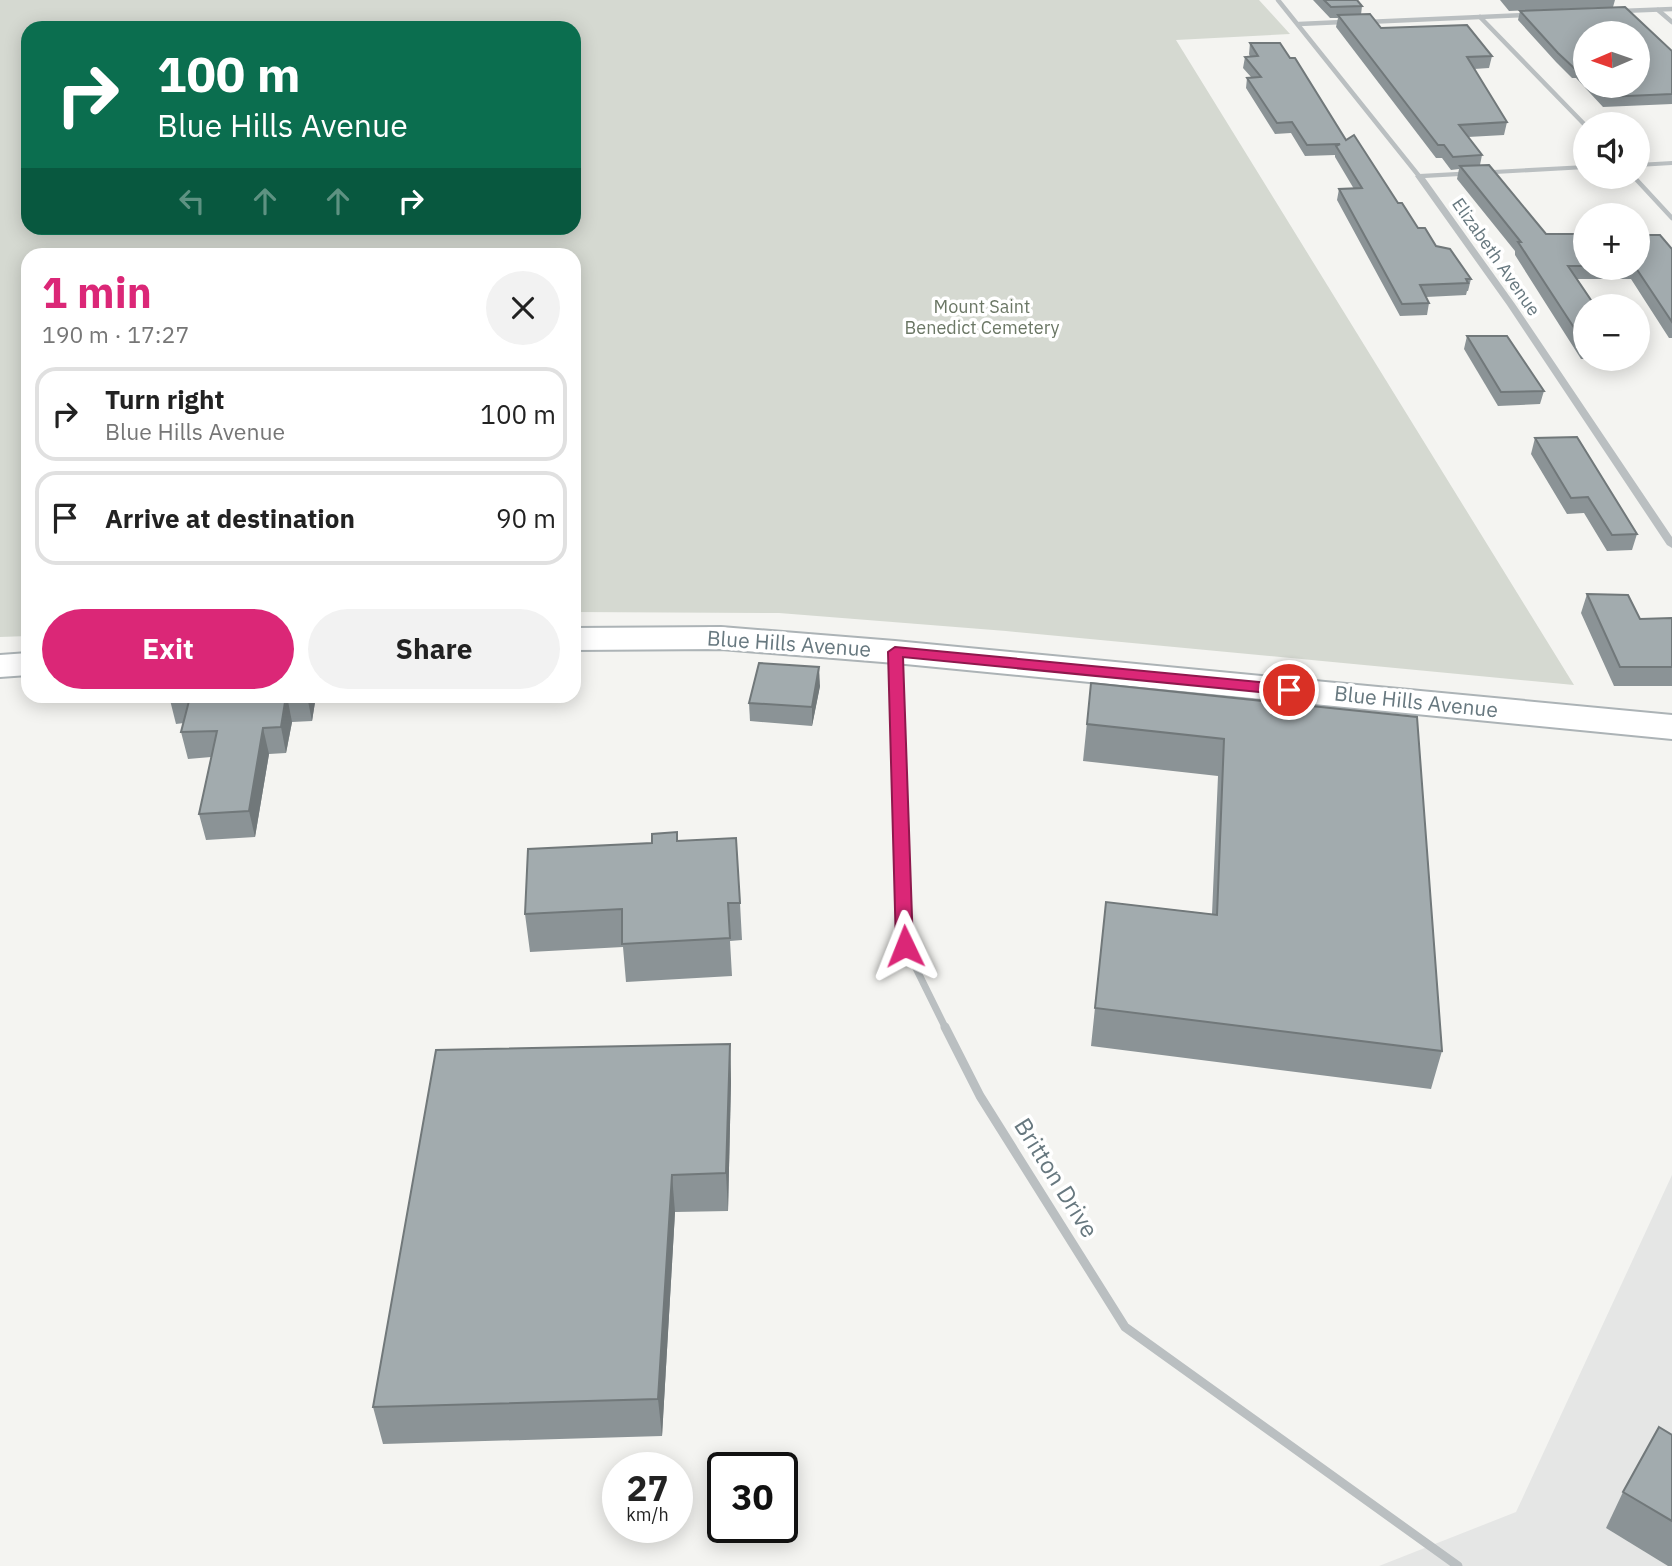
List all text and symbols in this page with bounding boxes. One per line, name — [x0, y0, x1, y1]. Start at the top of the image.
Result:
north arrow — [1573, 21, 1650, 98]
map controls — [1573, 21, 1650, 371]
text: 100 m — [157, 42, 301, 105]
icon: right — [42, 49, 133, 140]
text: Blue Hills Avenue — [157, 104, 408, 146]
button: sound — [1573, 112, 1650, 189]
icon: left — [173, 182, 211, 220]
icon: ahead — [246, 182, 284, 220]
icon: ahead — [319, 182, 357, 220]
icon: right — [392, 182, 430, 220]
street label: Elizabeth Avenue — [1447, 193, 1546, 320]
button: + — [1573, 203, 1650, 280]
text: 1 min — [42, 265, 152, 320]
button: close — [486, 271, 560, 345]
button: − — [1573, 294, 1650, 371]
park label: Mount Saint Benedict Cemetery — [905, 295, 1059, 339]
text: 190 m · 17:27 — [42, 319, 189, 349]
text: Turn right — [105, 382, 224, 416]
icon: right — [46, 395, 84, 433]
text: 100 m — [480, 397, 556, 431]
text: Blue Hills Avenue — [105, 416, 285, 446]
icon: arrive — [46, 499, 84, 537]
text: Arrive at destination — [105, 501, 355, 535]
text: 90 m — [496, 501, 556, 535]
button: Exit — [42, 609, 294, 689]
button: Share — [308, 609, 560, 689]
street label: Blue Hills Avenue — [706, 623, 872, 663]
pin — [1259, 660, 1319, 720]
icon: arrive — [1270, 671, 1308, 709]
street label: Blue Hills Avenue — [1333, 678, 1499, 724]
position arrow — [868, 909, 942, 983]
street label: Britton Drive — [1007, 1112, 1106, 1243]
speed limit sign: 30 — [707, 1452, 798, 1543]
text: 27 — [626, 1465, 669, 1511]
text: km/h — [626, 1503, 669, 1526]

